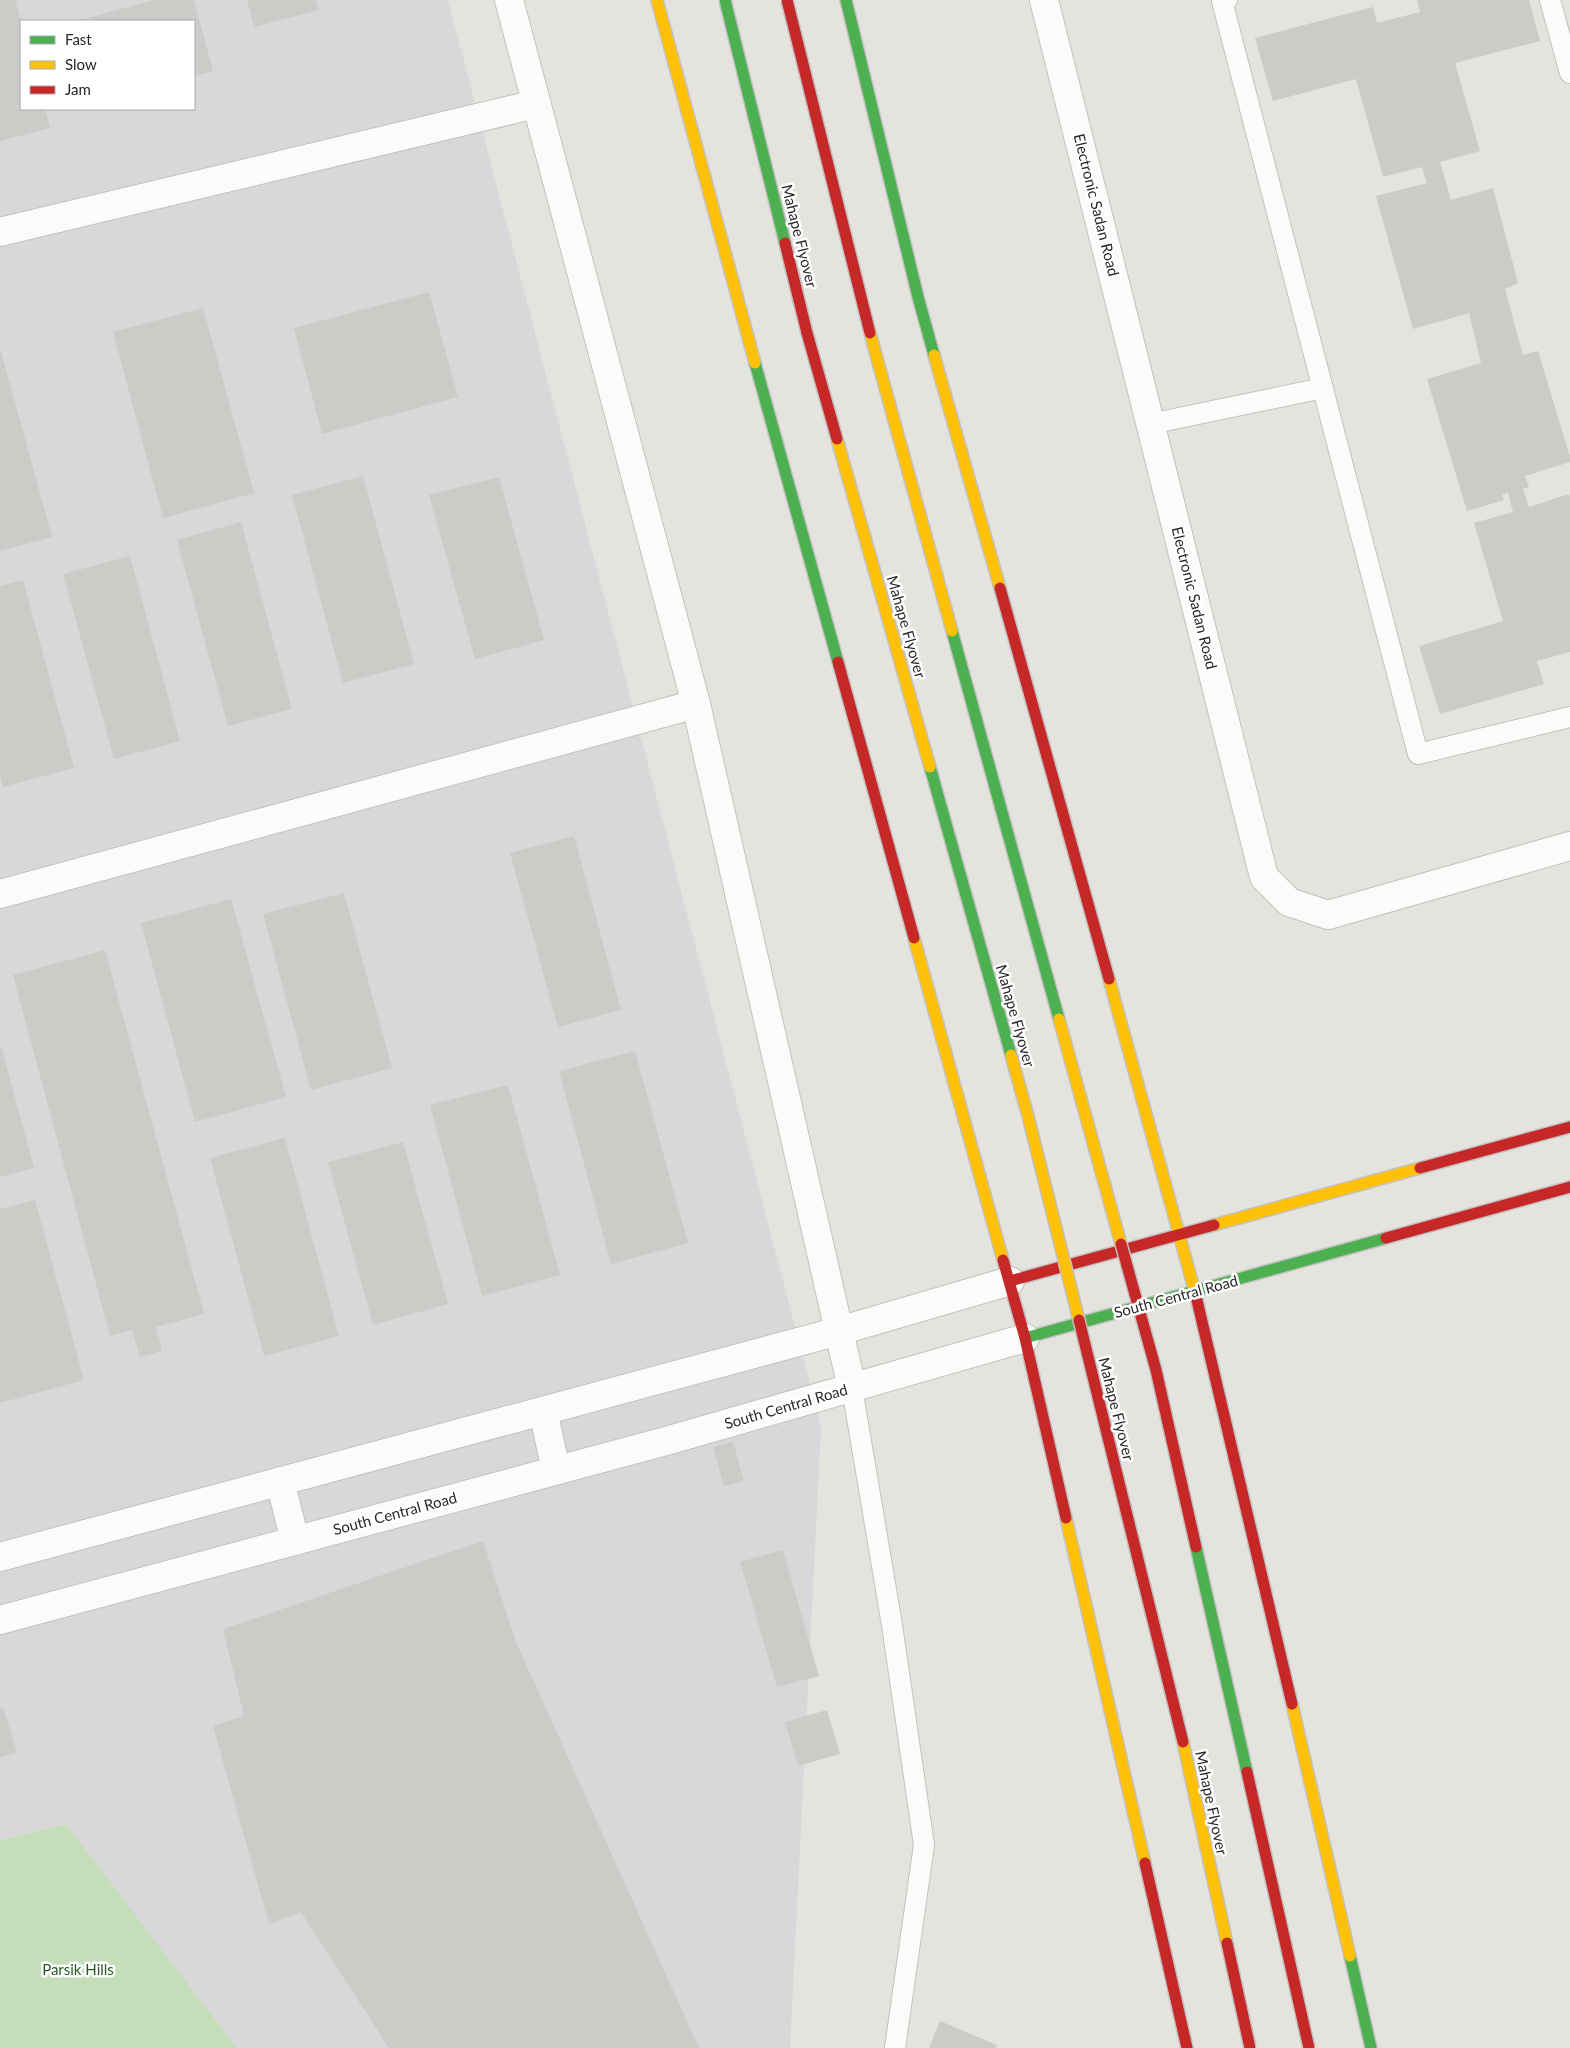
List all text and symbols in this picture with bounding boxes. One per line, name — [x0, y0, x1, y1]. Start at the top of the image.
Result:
legend — [20, 20, 195, 110]
text: Fast — [65, 30, 92, 48]
text: Slow — [65, 55, 97, 73]
text: Jam — [65, 80, 91, 98]
street label: Electronic Sadan Road — [1071, 132, 1123, 278]
street label: Mahape Flyover — [778, 182, 822, 290]
street label: Electronic Sadan Road — [1169, 525, 1221, 671]
street label: Mahape Flyover — [884, 573, 930, 681]
street label: Mahape Flyover — [993, 962, 1039, 1070]
street label: South Central Road — [1112, 1271, 1240, 1321]
street label: Mahape Flyover — [1095, 1355, 1139, 1463]
street label: South Central Road — [722, 1380, 849, 1432]
street label: South Central Road — [331, 1488, 459, 1538]
street label: Mahape Flyover — [1192, 1749, 1232, 1857]
park label: Parsik Hills — [42, 1960, 114, 1978]

